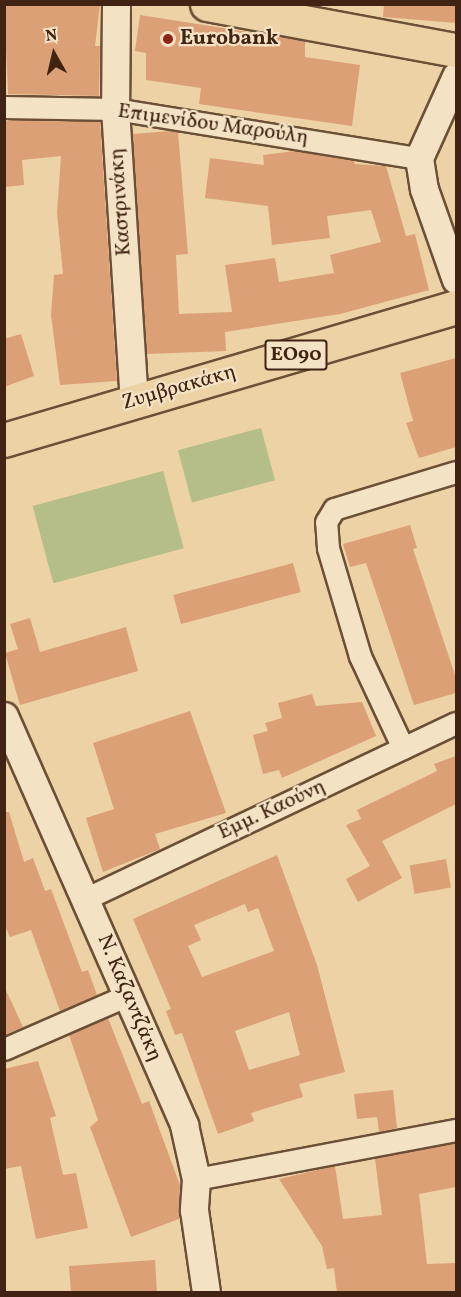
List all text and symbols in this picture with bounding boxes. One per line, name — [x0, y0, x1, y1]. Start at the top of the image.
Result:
north arrow — [24, 24, 84, 84]
text: N — [44, 24, 59, 48]
place label: Eurobank — [180, 26, 278, 52]
marker: Eurobank — [161, 32, 175, 46]
street label: Επιμενίδου Μαρούλη — [116, 99, 310, 151]
street label: Καστρινάκη — [105, 147, 137, 257]
road number: ΕΟ90 — [264, 338, 328, 372]
street label: Ζυμβρακάκη — [119, 360, 239, 416]
street label: Εμμ. Καούνη — [214, 774, 330, 846]
street label: Ν. Καζαντζάκη — [91, 931, 167, 1065]

